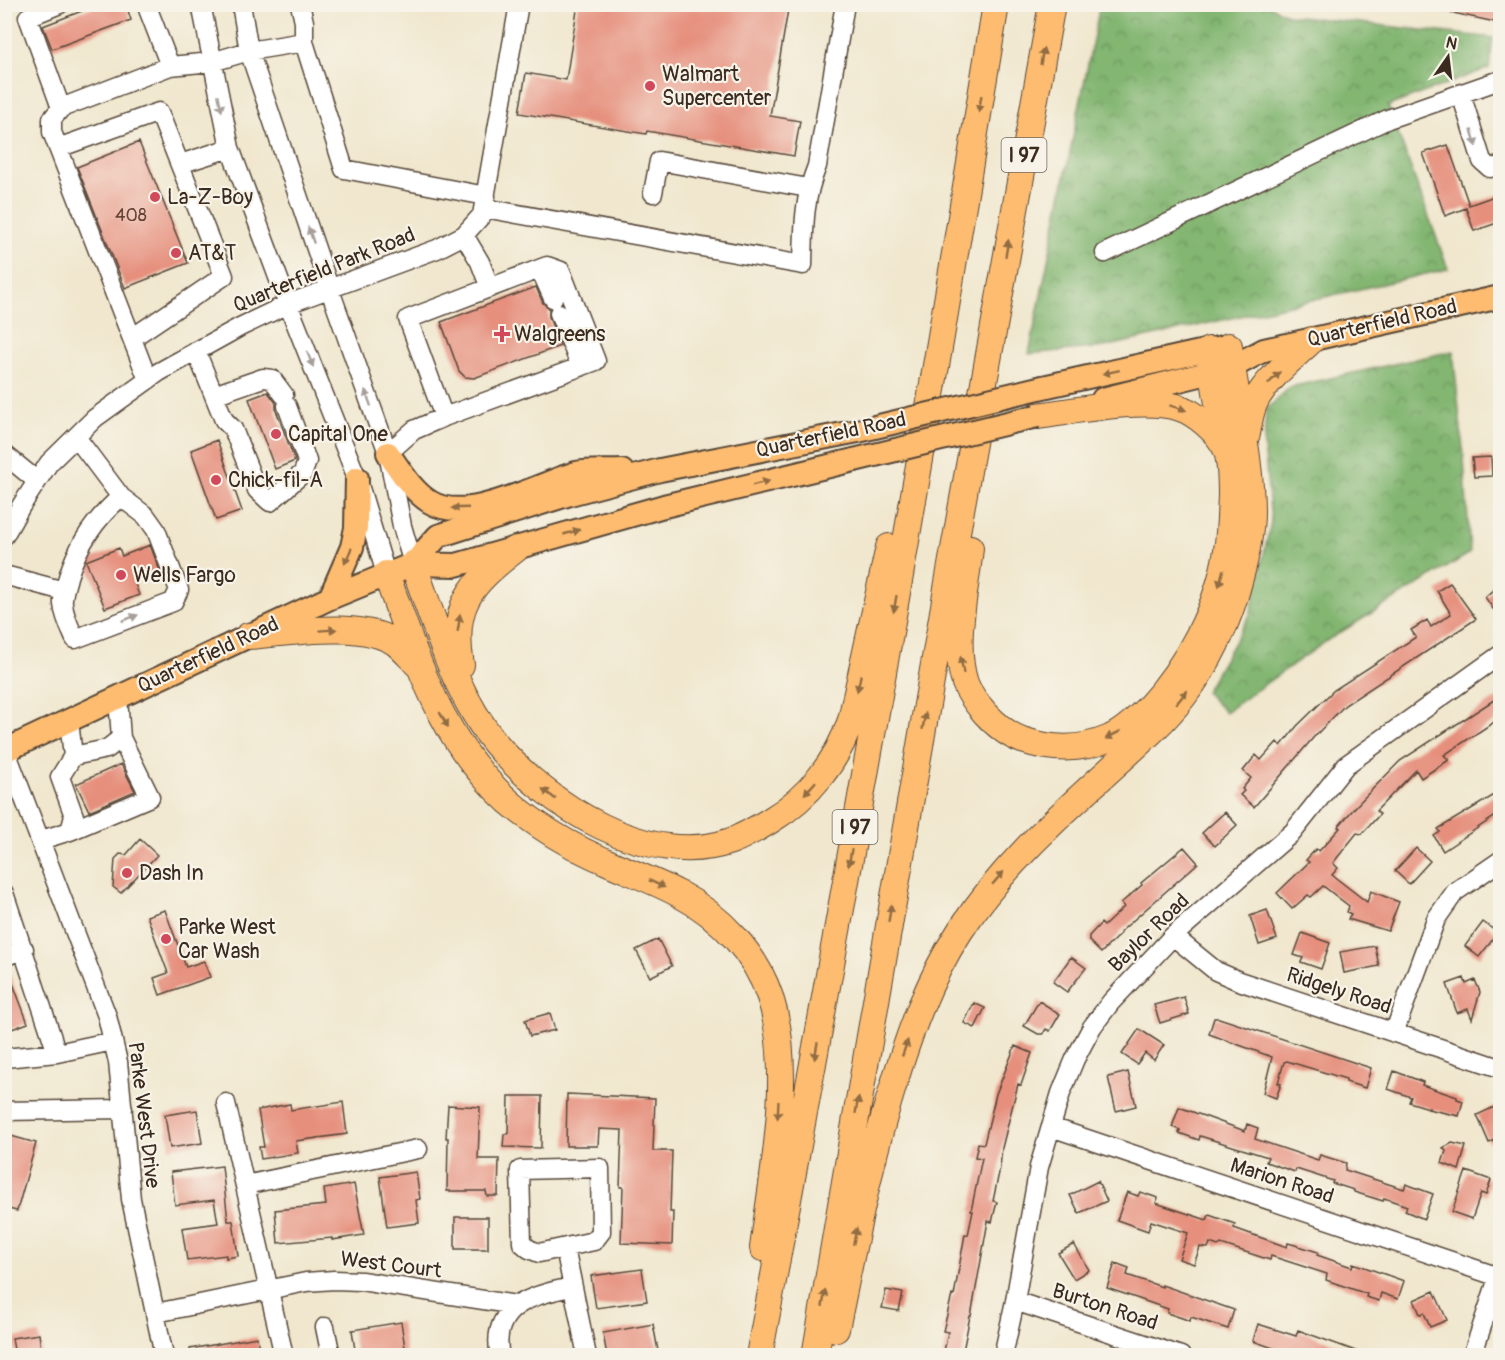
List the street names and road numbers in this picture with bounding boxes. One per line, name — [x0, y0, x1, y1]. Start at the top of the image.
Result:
road number: I 97 — [1002, 138, 1046, 172]
street label: Quarterfield Park Road — [229, 221, 419, 319]
street label: Quarterfield Road — [1304, 293, 1460, 353]
street label: Quarterfield Road — [753, 406, 909, 464]
street label: Quarterfield Road — [133, 610, 283, 700]
road number: I 97 — [832, 810, 878, 844]
street label: Baylor Road — [1103, 888, 1195, 978]
street label: Ridgely Road — [1283, 961, 1395, 1021]
street label: Parke West Drive — [122, 1040, 166, 1190]
street label: Marion Road — [1227, 1152, 1337, 1210]
street label: West Court — [339, 1245, 444, 1285]
street label: Burton Road — [1049, 1277, 1161, 1337]

